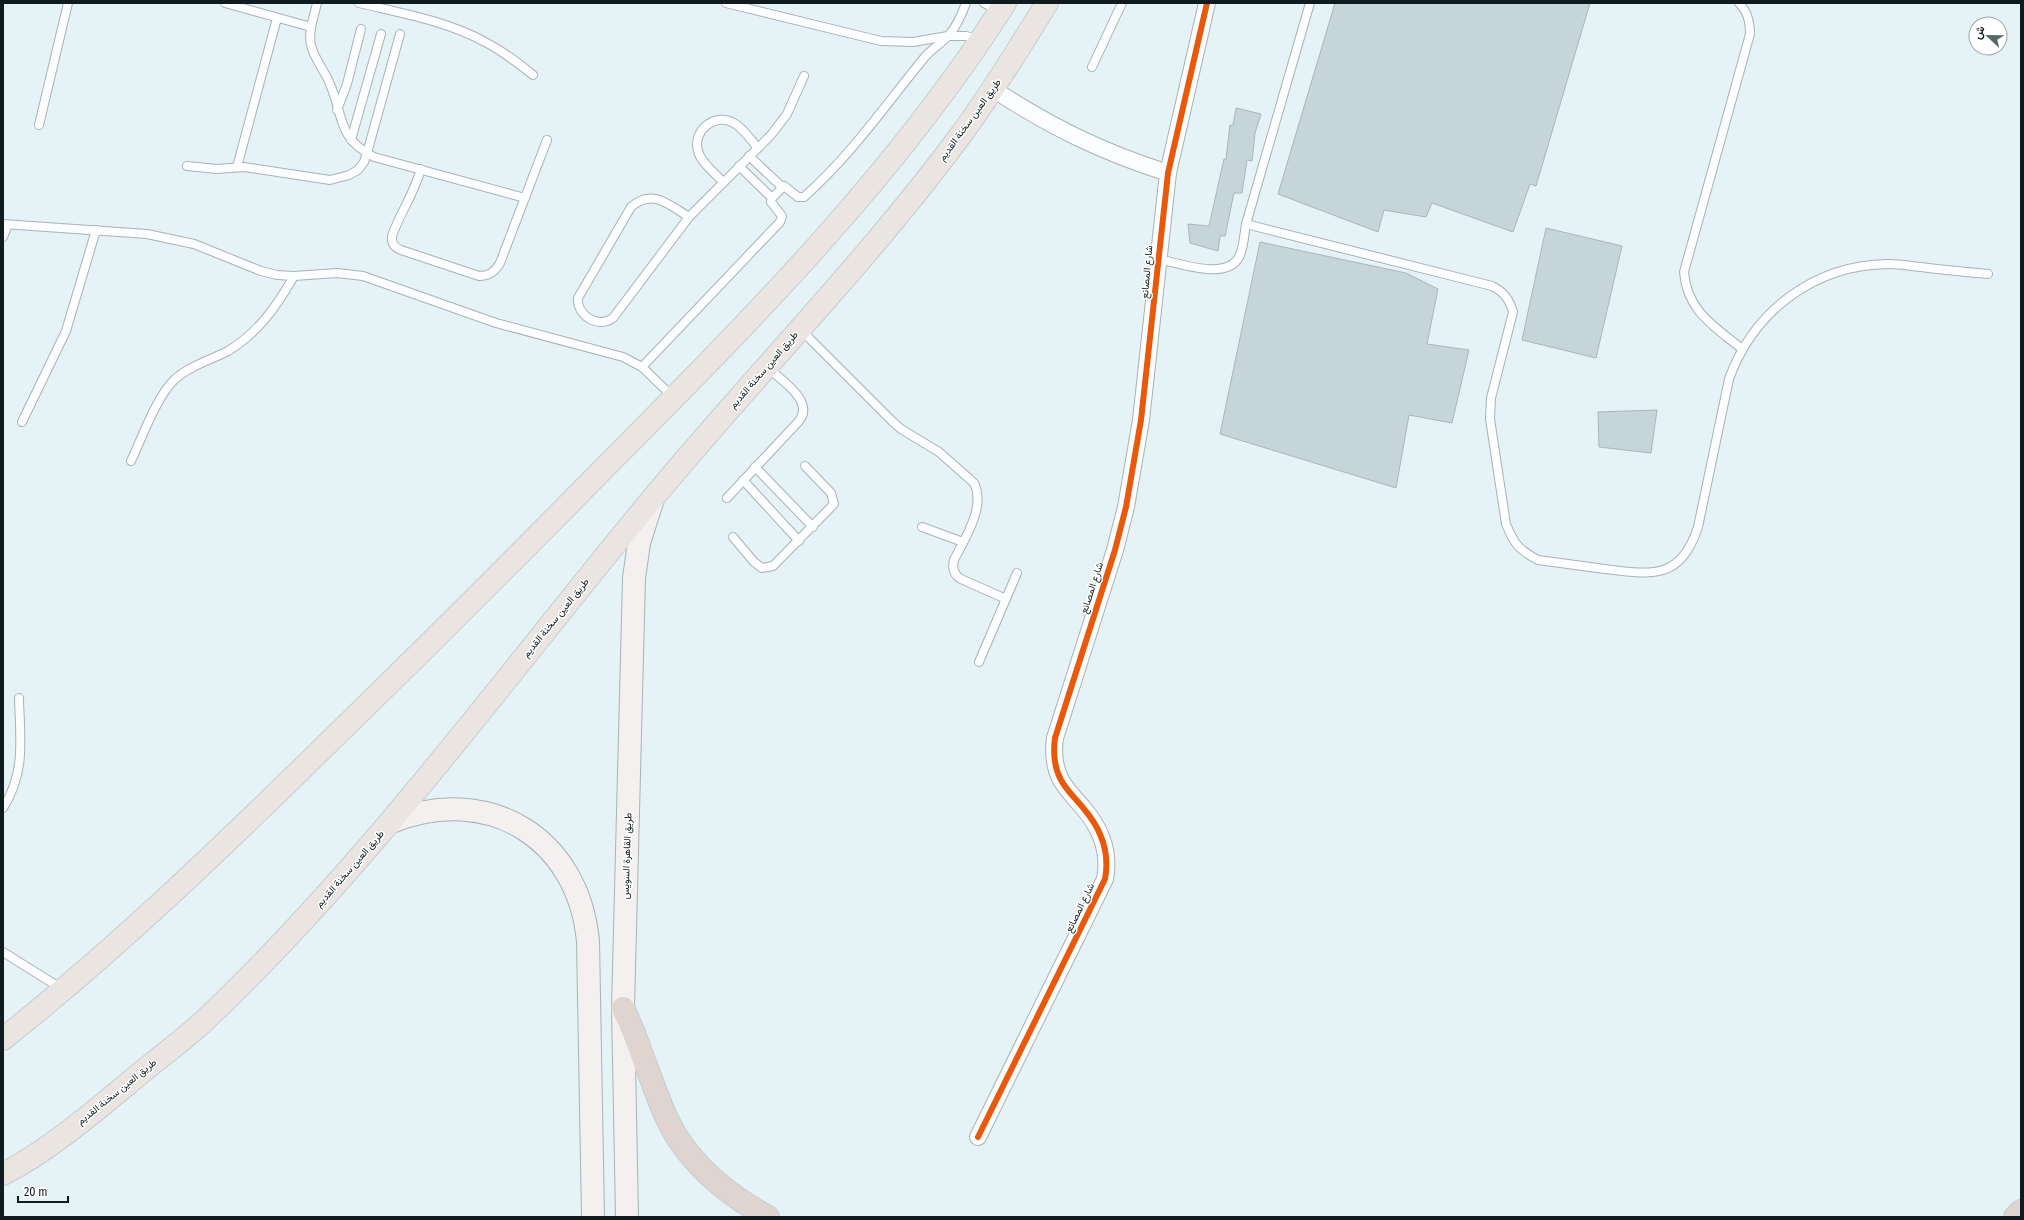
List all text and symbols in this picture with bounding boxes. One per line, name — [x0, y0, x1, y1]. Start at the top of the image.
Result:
north arrow — [1968, 16, 2008, 56]
text: ش — [1971, 24, 1988, 41]
street label: طريق العين سخنة القديم — [936, 76, 1004, 163]
street label: شارع المصانع — [1139, 245, 1155, 299]
street label: طريق العين سخنة القديم — [727, 329, 801, 411]
street label: شارع المصانع — [1078, 561, 1106, 615]
street label: طريق العين سخنة القديم — [520, 576, 592, 660]
street label: طريق القاهرة السويس — [619, 812, 635, 900]
street label: طريق العين سخنة القديم — [313, 828, 387, 910]
street label: شارع المصانع — [1063, 881, 1097, 935]
street label: طريق العين سخنة القديم — [75, 1056, 159, 1128]
scale bar — [18, 1178, 68, 1204]
text: 20 m — [24, 1185, 48, 1199]

